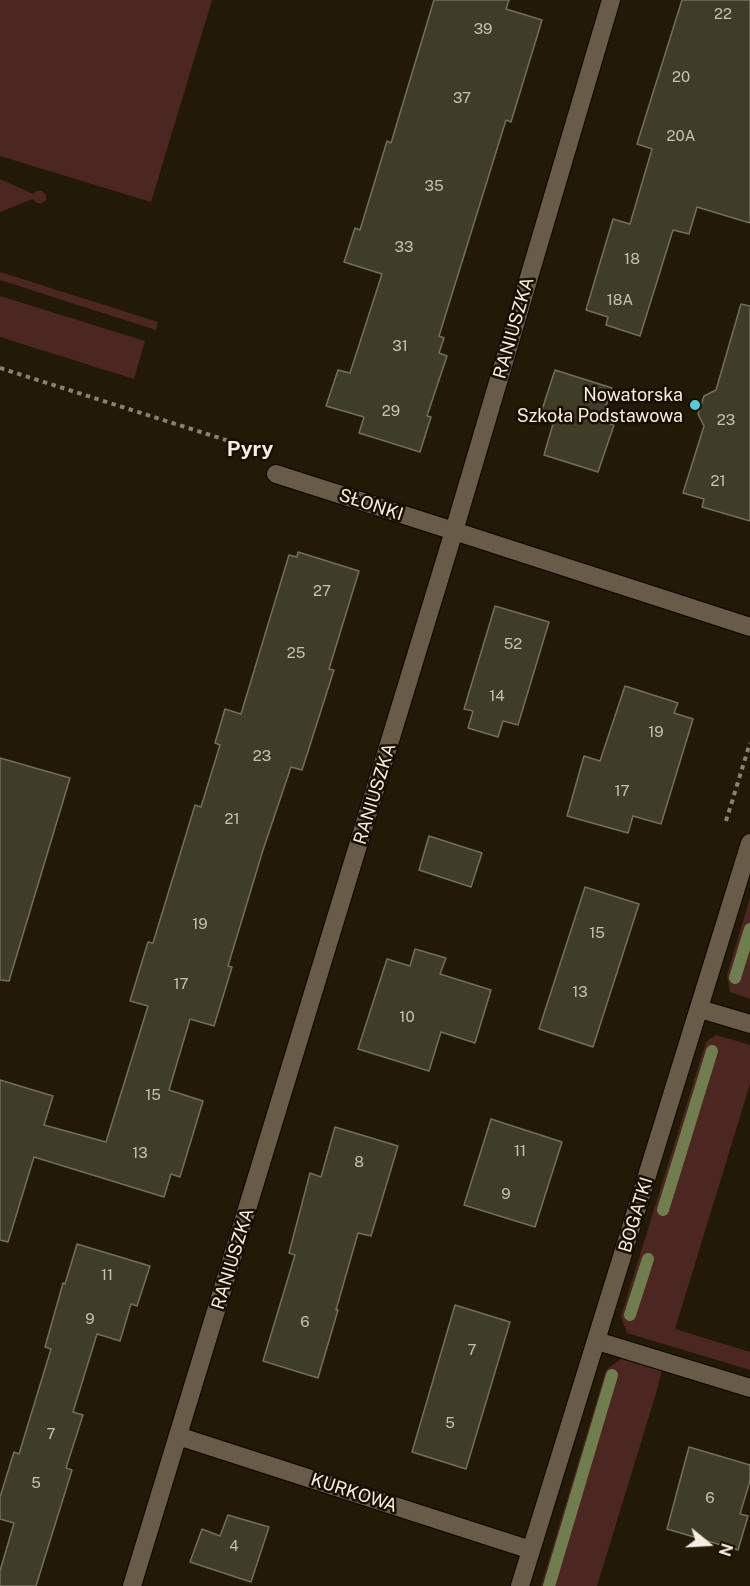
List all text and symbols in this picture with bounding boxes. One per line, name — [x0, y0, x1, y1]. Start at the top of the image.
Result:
house number: 22 — [714, 5, 732, 23]
house number: 39 — [474, 20, 492, 38]
house number: 20 — [672, 68, 690, 86]
house number: 37 — [453, 89, 471, 107]
house number: 20A — [667, 127, 695, 145]
house number: 35 — [424, 177, 444, 195]
house number: 33 — [395, 238, 413, 256]
house number: 18 — [624, 250, 640, 268]
street label: RANIUSZKA — [489, 275, 539, 381]
house number: 18A — [607, 291, 633, 309]
house number: 31 — [392, 337, 408, 355]
place label: Nowatorska Szkoła Podstawowa — [517, 384, 683, 426]
marker: Nowatorska Szkoła Podstawowa — [688, 398, 702, 412]
house number: 29 — [382, 402, 400, 420]
house number: 23 — [717, 411, 735, 429]
district label: Pyry — [227, 437, 273, 463]
house number: 21 — [710, 472, 726, 490]
street label: SŁONKI — [336, 484, 406, 526]
house number: 27 — [313, 582, 331, 600]
house number: 52 — [504, 635, 522, 653]
house number: 25 — [287, 644, 305, 662]
house number: 14 — [489, 687, 505, 705]
house number: 19 — [648, 723, 664, 741]
street label: RANIUSZKA — [349, 741, 401, 847]
house number: 23 — [253, 747, 271, 765]
house number: 17 — [614, 782, 630, 800]
house number: 21 — [224, 810, 240, 828]
house number: 19 — [192, 915, 208, 933]
house number: 15 — [589, 924, 605, 942]
house number: 17 — [173, 975, 189, 993]
house number: 13 — [572, 983, 588, 1001]
house number: 10 — [399, 1008, 415, 1026]
house number: 15 — [145, 1086, 161, 1104]
house number: 11 — [514, 1142, 526, 1160]
house number: 13 — [132, 1144, 148, 1162]
house number: 8 — [354, 1153, 364, 1171]
street label: BOGATKI — [614, 1175, 658, 1255]
house number: 9 — [501, 1185, 511, 1203]
street label: RANIUSZKA — [207, 1206, 259, 1312]
house number: 11 — [101, 1266, 113, 1284]
house number: 9 — [85, 1310, 95, 1328]
house number: 6 — [300, 1313, 310, 1331]
house number: 7 — [467, 1341, 477, 1359]
house number: 5 — [445, 1414, 455, 1432]
house number: 7 — [46, 1425, 56, 1443]
street label: KURKOWA — [308, 1469, 400, 1517]
house number: 5 — [31, 1474, 41, 1492]
house number: 6 — [705, 1489, 715, 1507]
north arrow — [678, 1514, 738, 1574]
house number: 4 — [229, 1537, 239, 1555]
text: N — [715, 1541, 737, 1559]

